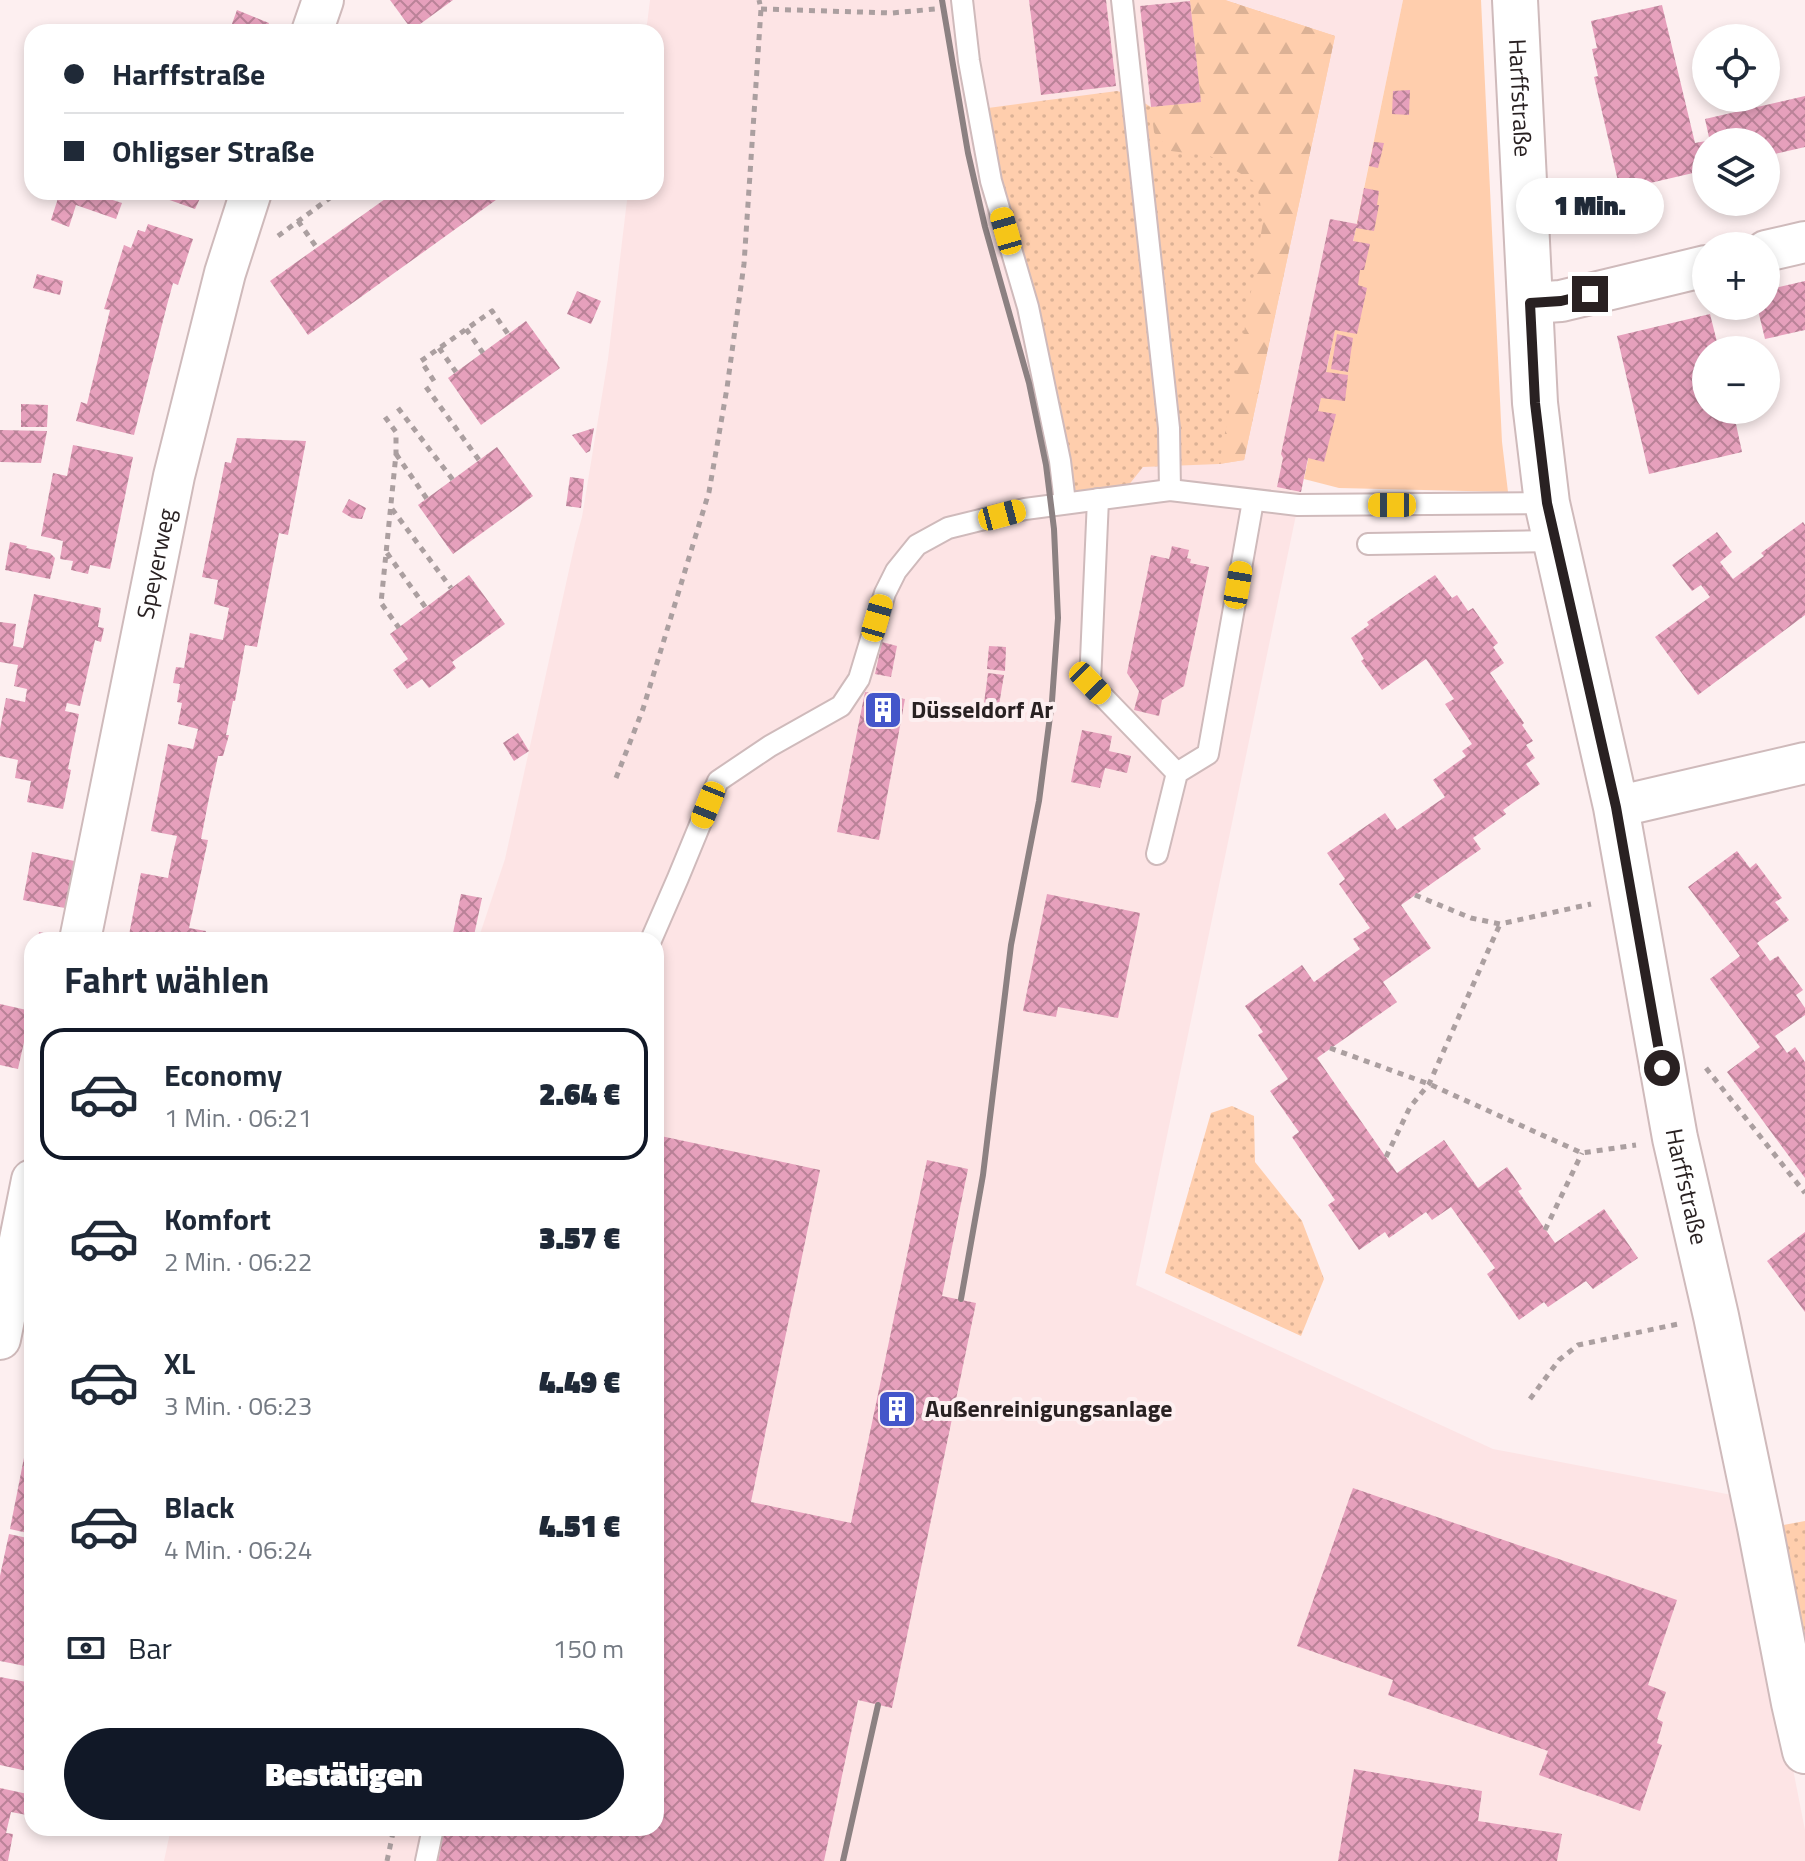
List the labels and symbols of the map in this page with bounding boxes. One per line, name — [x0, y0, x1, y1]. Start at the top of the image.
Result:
street label: Harffstraße — [1500, 38, 1542, 158]
callout: 1 Min. — [1516, 178, 1664, 234]
car — [988, 205, 1024, 257]
route end — [1572, 276, 1608, 312]
car — [1368, 493, 1416, 517]
car — [976, 497, 1028, 533]
street label: Speyerweg — [126, 505, 184, 622]
car — [1222, 559, 1254, 611]
car — [859, 592, 895, 644]
car — [1065, 657, 1115, 709]
building icon: Düsseldorf Ar — [862, 689, 904, 731]
place label: Düsseldorf Ar — [911, 691, 1053, 727]
car — [688, 778, 728, 832]
route start — [1644, 1050, 1680, 1086]
street label: Harffstraße — [1657, 1125, 1718, 1248]
building icon: Außenreinigungsanlage — [876, 1388, 918, 1430]
place label: Außenreinigungsanlage — [925, 1390, 1173, 1426]

